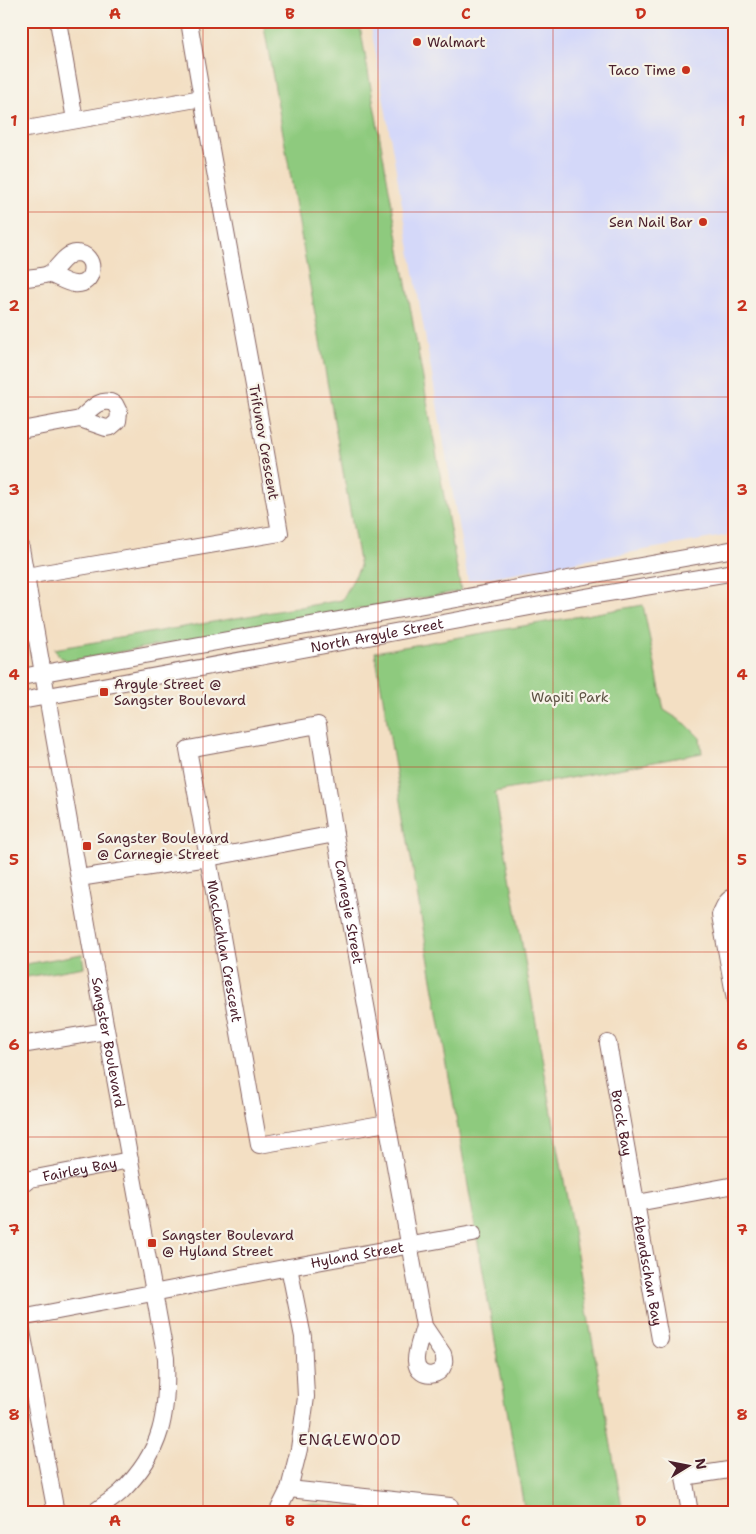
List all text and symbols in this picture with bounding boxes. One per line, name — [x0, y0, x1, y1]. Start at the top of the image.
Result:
text: A — [109, 3, 121, 24]
text: B — [285, 3, 295, 24]
text: C — [461, 3, 471, 24]
text: D — [635, 3, 647, 24]
place label: Walmart — [427, 33, 486, 51]
marker: Walmart — [411, 36, 423, 48]
place label: Taco Time — [608, 61, 676, 79]
marker: Taco Time — [680, 64, 692, 76]
text: 1 — [10, 110, 18, 131]
text: 1 — [738, 110, 746, 131]
place label: Sen Nail Bar — [609, 213, 693, 231]
marker: Sen Nail Bar — [697, 216, 709, 228]
text: 2 — [8, 295, 20, 316]
text: 2 — [736, 295, 748, 316]
street label: Trifunov Crescent — [245, 383, 283, 501]
text: 3 — [8, 479, 20, 500]
text: 3 — [736, 479, 748, 500]
street label: North Argyle Street — [309, 614, 445, 656]
text: 4 — [8, 664, 20, 685]
text: 4 — [736, 664, 748, 685]
place label: Argyle Street @ Sangster Boulevard — [114, 675, 246, 709]
marker: Argyle Street @ Sangster Boulevard — [98, 686, 110, 698]
park label: Wapiti Park — [531, 688, 609, 706]
place label: Sangster Boulevard @ Carnegie Street — [97, 829, 229, 863]
marker: Sangster Boulevard @ Carnegie Street — [81, 840, 93, 852]
text: 5 — [9, 849, 19, 870]
text: 5 — [737, 849, 747, 870]
street label: Carnegie Street — [331, 858, 367, 965]
street label: MacLachlan Crescent — [203, 879, 246, 1024]
street label: Sangster Boulevard — [88, 976, 129, 1109]
text: 6 — [8, 1034, 20, 1055]
text: 6 — [736, 1034, 748, 1055]
street label: Brock Bay — [607, 1088, 637, 1157]
street label: Fairley Bay — [41, 1154, 118, 1185]
street label: Abendschan Bay — [629, 1214, 667, 1327]
text: 7 — [8, 1219, 20, 1240]
text: 7 — [736, 1219, 748, 1240]
place label: Sangster Boulevard @ Hyland Street — [162, 1226, 294, 1260]
marker: Sangster Boulevard @ Hyland Street — [146, 1237, 158, 1249]
street label: Hyland Street — [309, 1238, 405, 1272]
text: 8 — [8, 1404, 20, 1425]
text: 8 — [736, 1404, 748, 1425]
district label: ENGLEWOOD — [298, 1430, 402, 1450]
north arrow — [664, 1442, 714, 1492]
text: N — [691, 1457, 711, 1471]
text: A — [109, 1510, 121, 1531]
text: B — [285, 1510, 295, 1531]
text: C — [461, 1510, 471, 1531]
text: D — [635, 1510, 647, 1531]

